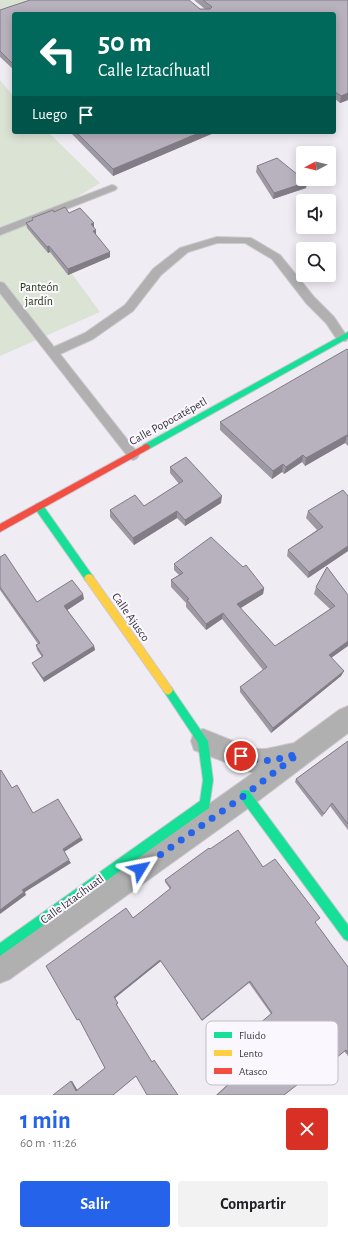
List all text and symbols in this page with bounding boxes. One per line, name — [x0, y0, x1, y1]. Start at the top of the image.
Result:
icon: left — [32, 28, 84, 80]
text: 50 m — [98, 29, 152, 57]
text: Calle Iztacíhuatl — [98, 62, 210, 80]
icon: arrive — [75, 104, 97, 126]
text: Luego — [32, 107, 67, 122]
north arrow — [296, 146, 336, 186]
map controls — [296, 146, 336, 282]
button: sound — [296, 194, 336, 234]
button: search — [296, 242, 336, 282]
park label: Panteón jardín — [20, 281, 58, 308]
street label: Calle Popocatépetl — [127, 395, 209, 447]
street label: Calle Ajusco — [109, 590, 152, 644]
pin — [224, 739, 258, 773]
icon: arrive — [230, 745, 252, 767]
position arrow — [119, 848, 161, 890]
street label: Calle Iztacíhuatl — [38, 872, 106, 926]
legend — [206, 1021, 338, 1085]
text: Fluido — [239, 1030, 266, 1041]
text: Lento — [239, 1048, 263, 1059]
text: Atasco — [239, 1066, 267, 1077]
button: close — [286, 1108, 328, 1150]
text: 1 min — [20, 1109, 71, 1133]
text: 60 m · 11:26 — [20, 1137, 77, 1150]
button: Salir — [20, 1181, 170, 1227]
button: Compartir — [178, 1181, 328, 1227]

